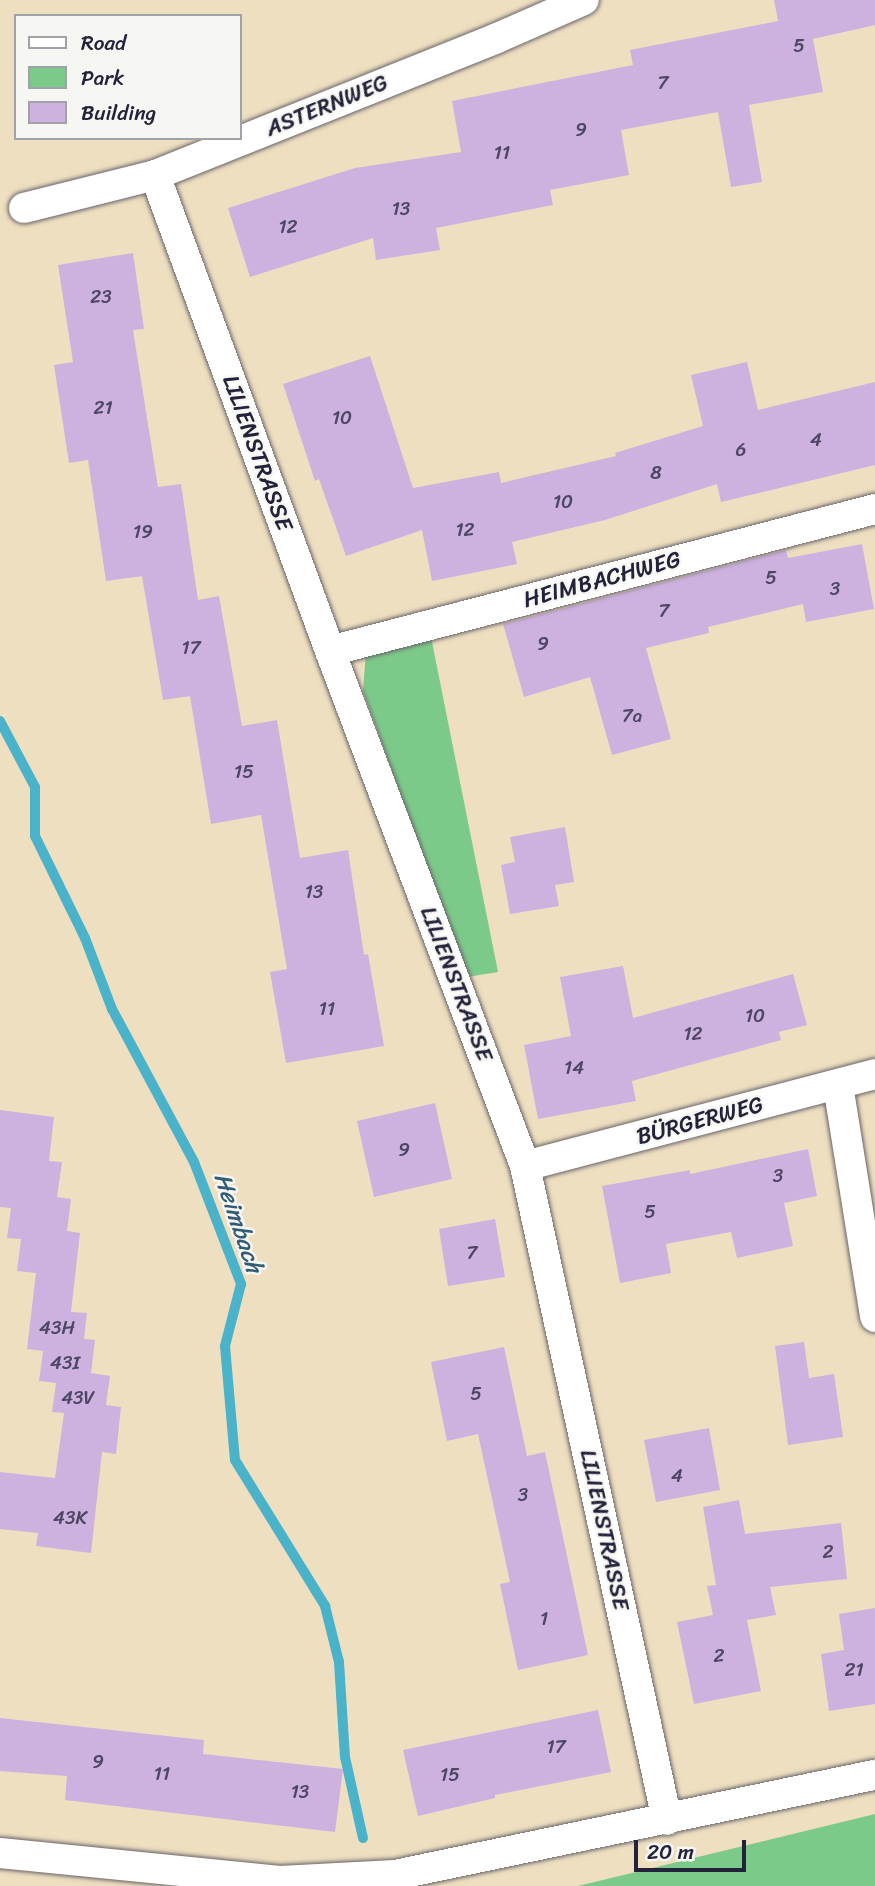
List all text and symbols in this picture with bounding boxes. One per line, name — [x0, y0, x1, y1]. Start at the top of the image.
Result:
legend — [14, 14, 242, 140]
text: Road — [81, 24, 126, 62]
house number: 5 — [793, 35, 805, 57]
text: Park — [81, 59, 124, 97]
street label: ASTERNWEG — [262, 69, 392, 143]
house number: 7 — [658, 72, 668, 94]
text: Building — [81, 94, 156, 132]
house number: 9 — [575, 119, 587, 141]
house number: 11 — [494, 142, 510, 164]
house number: 13 — [392, 198, 410, 220]
house number: 12 — [278, 216, 298, 238]
house number: 23 — [90, 286, 112, 308]
street label: LILIENSTRASSE — [216, 371, 298, 535]
house number: 21 — [93, 397, 113, 419]
house number: 10 — [332, 407, 352, 429]
house number: 4 — [810, 429, 822, 451]
house number: 6 — [736, 439, 746, 461]
house number: 8 — [650, 462, 662, 484]
house number: 10 — [553, 491, 573, 513]
house number: 12 — [455, 519, 475, 541]
house number: 19 — [133, 521, 153, 543]
street label: HEIMBACHWEG — [520, 546, 684, 614]
house number: 5 — [765, 567, 777, 589]
house number: 3 — [830, 578, 840, 600]
house number: 7 — [659, 600, 669, 622]
house number: 9 — [537, 633, 549, 655]
house number: 17 — [182, 637, 200, 659]
house number: 7a — [622, 705, 642, 727]
house number: 15 — [234, 761, 254, 783]
house number: 13 — [305, 881, 323, 903]
street label: LILIENSTRASSE — [414, 903, 498, 1065]
house number: 11 — [319, 998, 335, 1020]
house number: 10 — [745, 1005, 765, 1027]
house number: 12 — [683, 1023, 703, 1045]
house number: 14 — [564, 1057, 584, 1079]
street label: BÜRGERWEG — [634, 1091, 766, 1151]
house number: 9 — [398, 1139, 410, 1161]
house number: 3 — [773, 1165, 783, 1187]
water label: Heimbach — [207, 1169, 269, 1277]
house number: 5 — [644, 1201, 656, 1223]
house number: 7 — [467, 1242, 477, 1264]
house number: 43H — [39, 1317, 75, 1339]
house number: 43I — [50, 1352, 80, 1374]
house number: 5 — [470, 1383, 482, 1405]
house number: 43V — [61, 1387, 95, 1409]
street label: LILIENSTRASSE — [574, 1447, 634, 1613]
house number: 4 — [671, 1465, 683, 1487]
house number: 3 — [518, 1484, 528, 1506]
house number: 43K — [53, 1507, 87, 1529]
house number: 2 — [823, 1541, 833, 1563]
house number: 1 — [540, 1608, 548, 1630]
house number: 2 — [714, 1645, 724, 1667]
house number: 21 — [844, 1659, 864, 1681]
house number: 17 — [547, 1736, 565, 1758]
house number: 9 — [92, 1751, 104, 1773]
house number: 11 — [154, 1763, 170, 1785]
house number: 15 — [440, 1764, 460, 1786]
house number: 13 — [291, 1781, 309, 1803]
scale bar — [637, 1826, 749, 1870]
text: 20 m — [647, 1833, 694, 1871]

